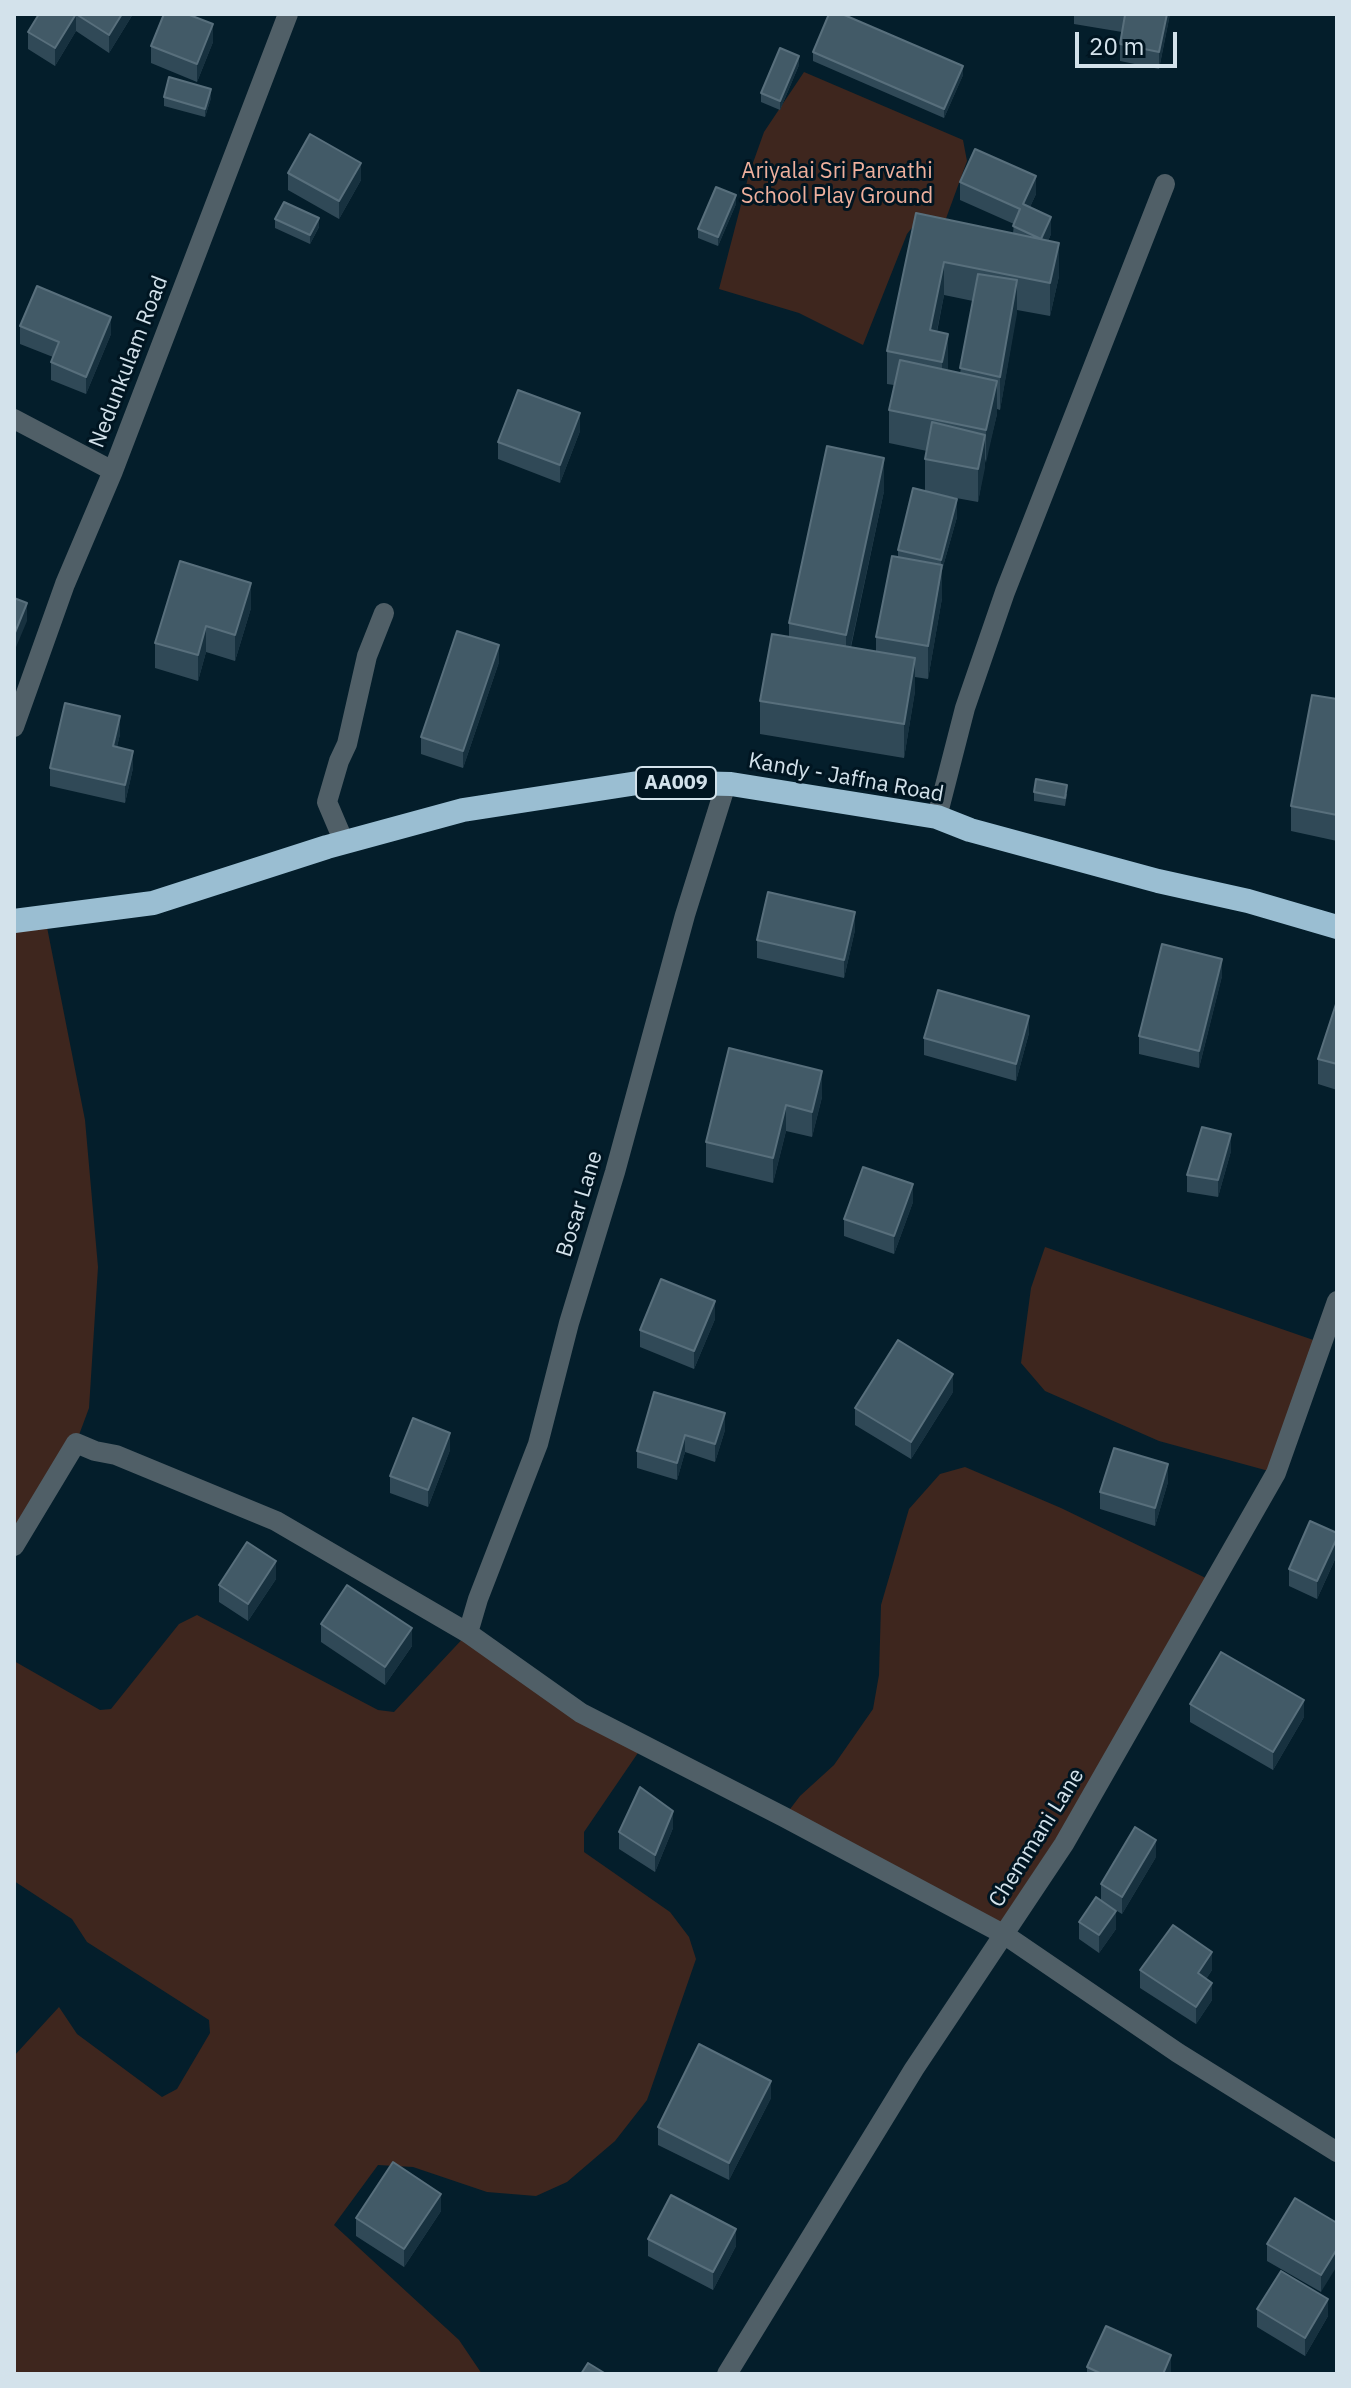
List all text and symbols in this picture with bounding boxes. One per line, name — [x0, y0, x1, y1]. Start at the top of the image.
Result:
scale bar — [1079, 16, 1181, 66]
text: 20 m — [1089, 30, 1144, 62]
park label: Ariyalai Sri Parvathi School Play Ground — [741, 159, 933, 210]
street label: Nedunkulam Road — [84, 272, 174, 452]
street label: Kandy - Jaffna Road — [746, 748, 946, 808]
road number: AA009 — [636, 767, 716, 799]
street label: Bosar Lane — [551, 1148, 609, 1260]
street label: Chemmani Lane — [984, 1764, 1090, 1912]

